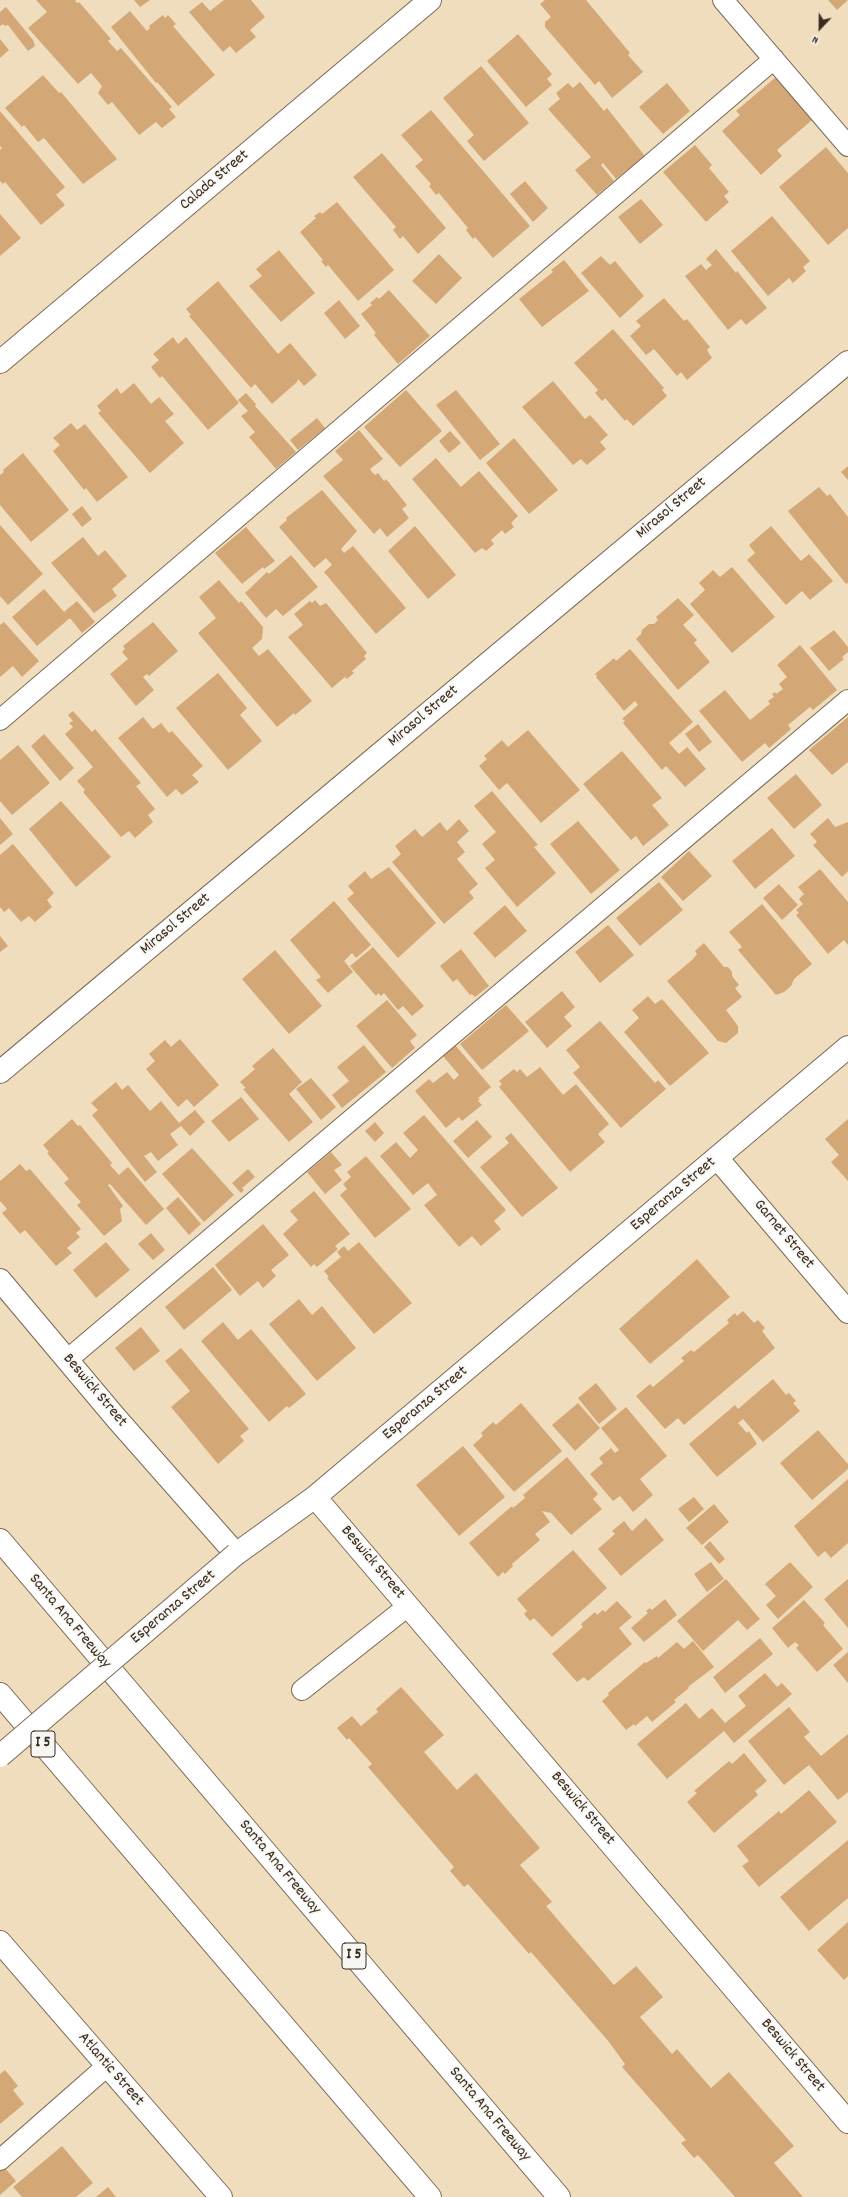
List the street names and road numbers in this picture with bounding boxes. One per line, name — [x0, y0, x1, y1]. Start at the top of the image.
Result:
street label: Calada Street — [177, 147, 253, 215]
street label: Mirasol Street — [633, 474, 711, 544]
street label: Mirasol Street — [385, 682, 463, 752]
street label: Mirasol Street — [137, 890, 215, 960]
street label: Esperanza Street — [627, 1154, 721, 1236]
street label: Garnet Street — [749, 1197, 817, 1273]
street label: Beswick Street — [58, 1350, 130, 1432]
street label: Esperanza Street — [379, 1363, 473, 1445]
street label: Beswick Street — [336, 1522, 408, 1604]
street label: Esperanza Street — [127, 1567, 221, 1649]
street label: Santa Ana Freeway — [24, 1571, 114, 1673]
road number: I 5 — [31, 1731, 55, 1757]
street label: Beswick Street — [546, 1768, 618, 1850]
street label: Santa Ana Freeway — [234, 1817, 324, 1919]
road number: I 5 — [342, 1943, 366, 1969]
street label: Beswick Street — [756, 2015, 828, 2097]
street label: Atlantic Street — [73, 2029, 147, 2111]
street label: Santa Ana Freeway — [444, 2064, 534, 2166]

